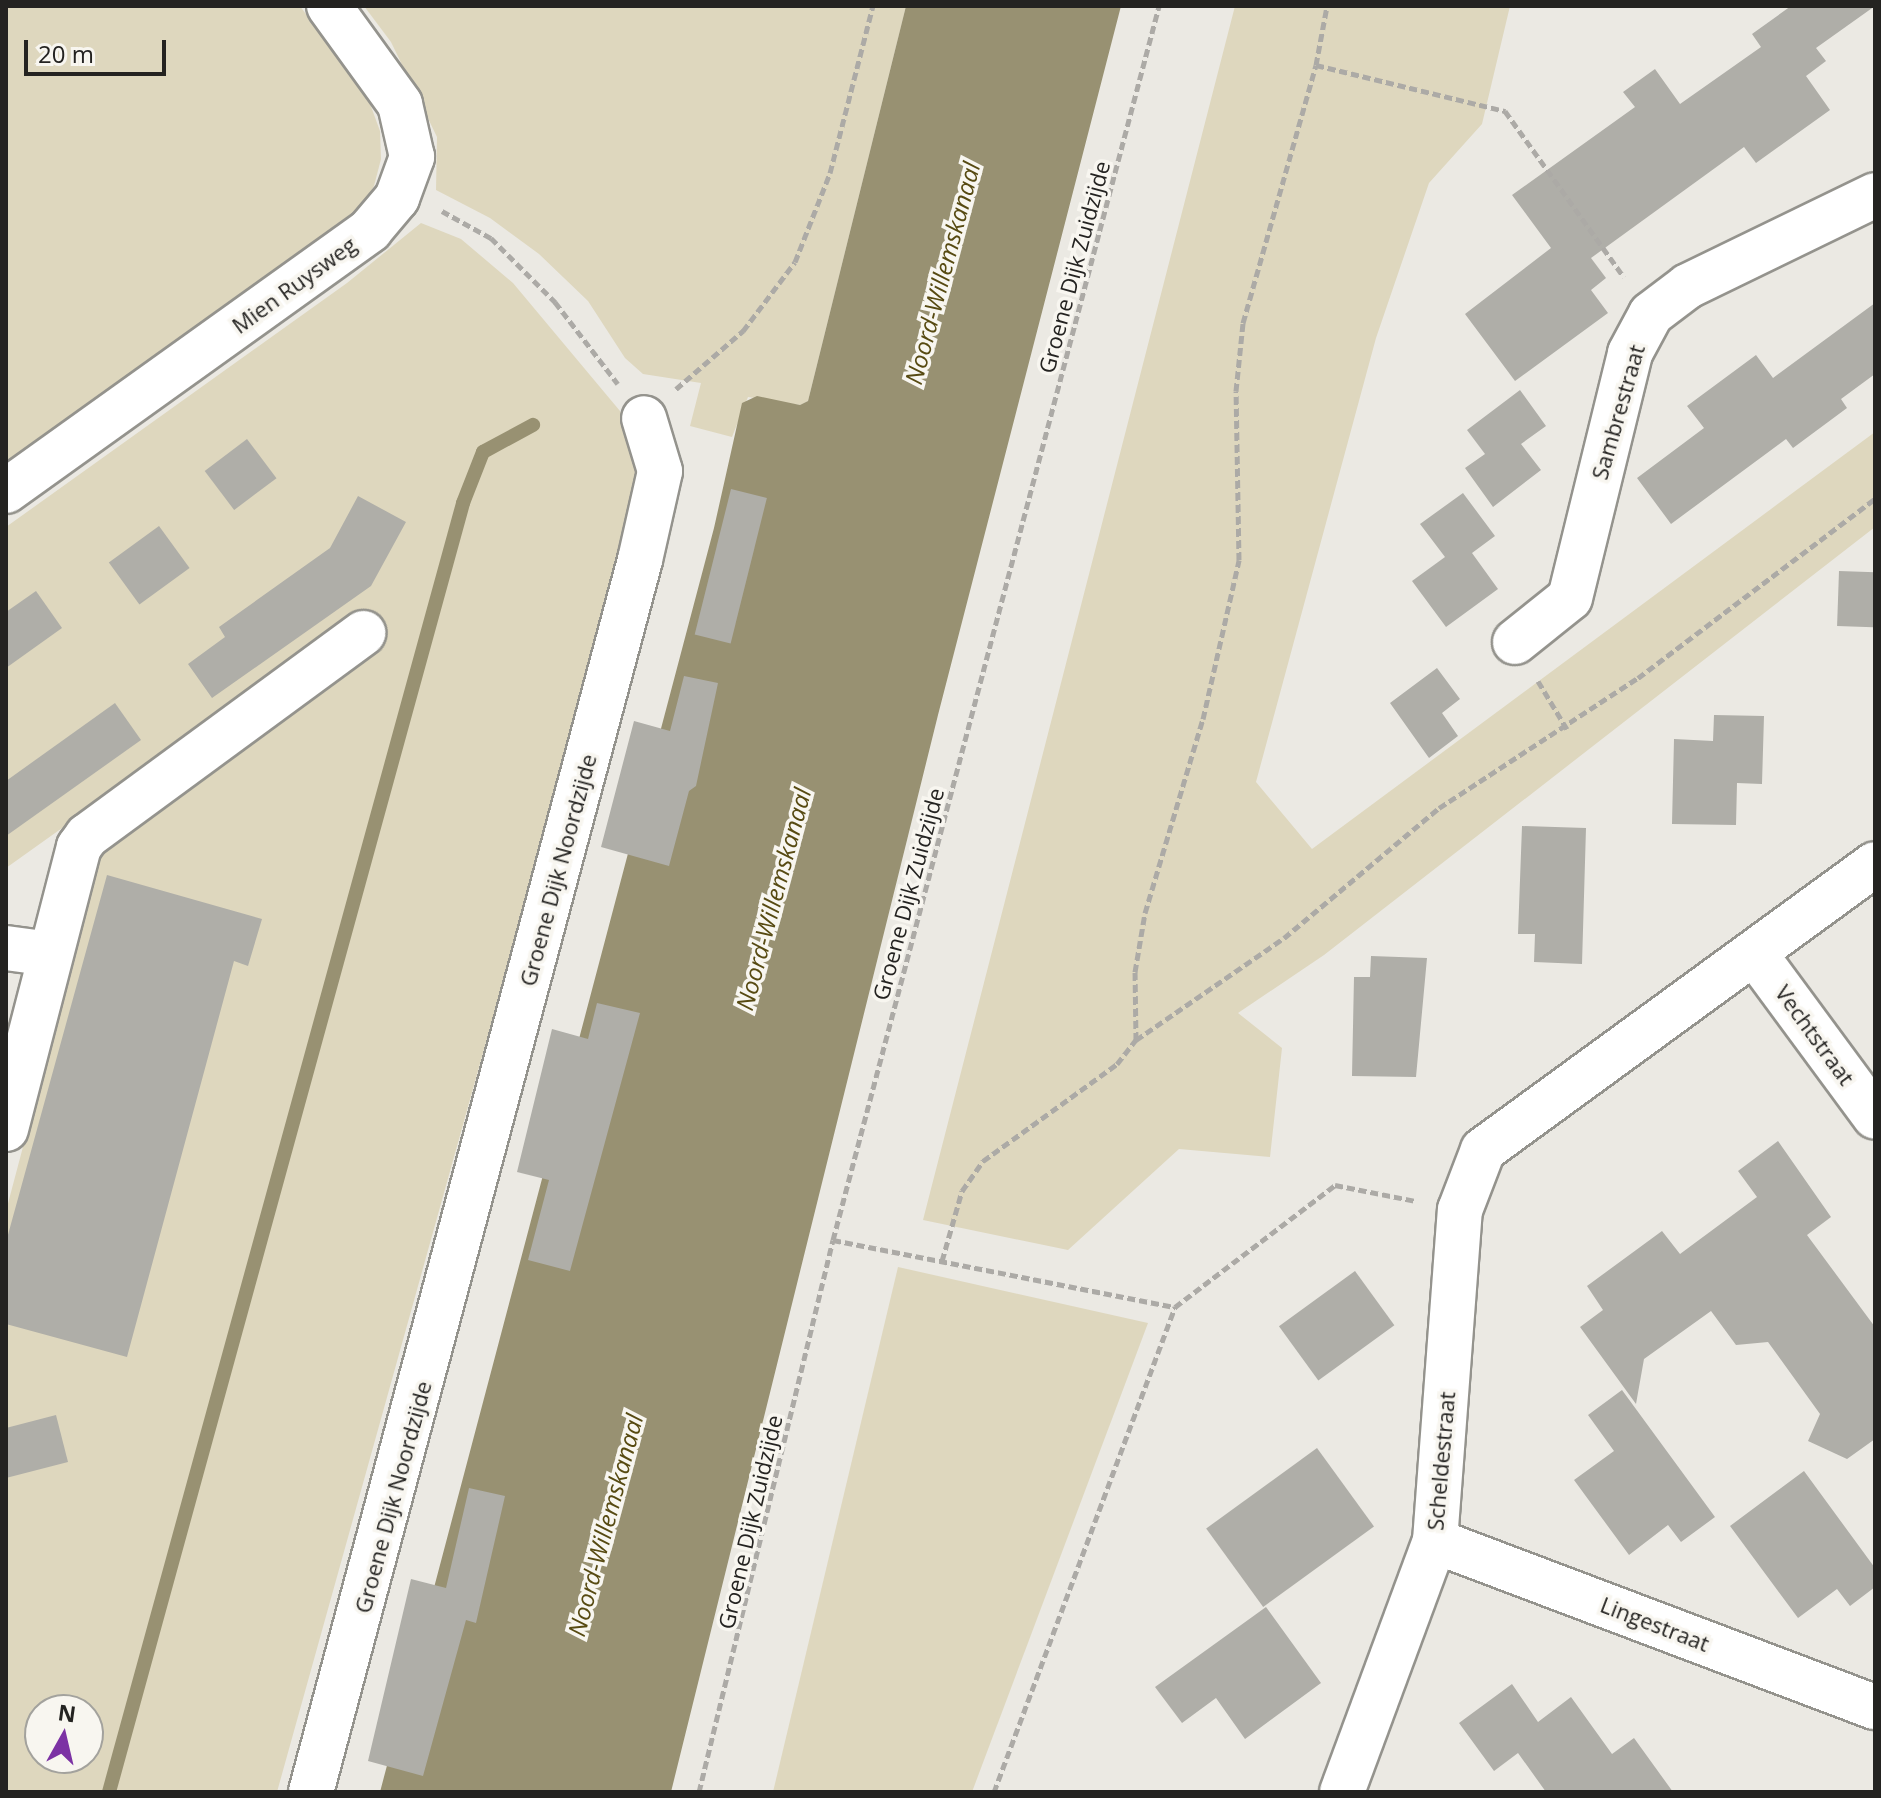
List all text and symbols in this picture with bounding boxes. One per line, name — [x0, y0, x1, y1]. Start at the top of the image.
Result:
scale bar — [28, 24, 170, 74]
text: 20 m — [38, 37, 94, 70]
street label: Groene Dijk Zuidzijde — [1033, 158, 1115, 376]
water label: Noord-Willemskanaal — [898, 159, 986, 387]
street label: Mien Ruysweg — [227, 231, 361, 339]
street label: Sambrestraat — [1586, 342, 1650, 482]
street label: Groene Dijk Noordzijde — [514, 751, 602, 989]
water label: Noord-Willemskanaal — [729, 785, 817, 1013]
street label: Groene Dijk Zuidzijde — [867, 785, 949, 1003]
street label: Vechtstraat — [1770, 980, 1860, 1090]
street label: Groene Dijk Noordzijde — [349, 1378, 437, 1616]
street label: Scheldestraat — [1422, 1390, 1460, 1532]
water label: Noord-Willemskanaal — [561, 1411, 649, 1639]
street label: Groene Dijk Zuidzijde — [713, 1412, 787, 1632]
street label: Lingestraat — [1597, 1591, 1713, 1657]
north arrow — [24, 1694, 104, 1774]
text: N — [56, 1696, 78, 1728]

